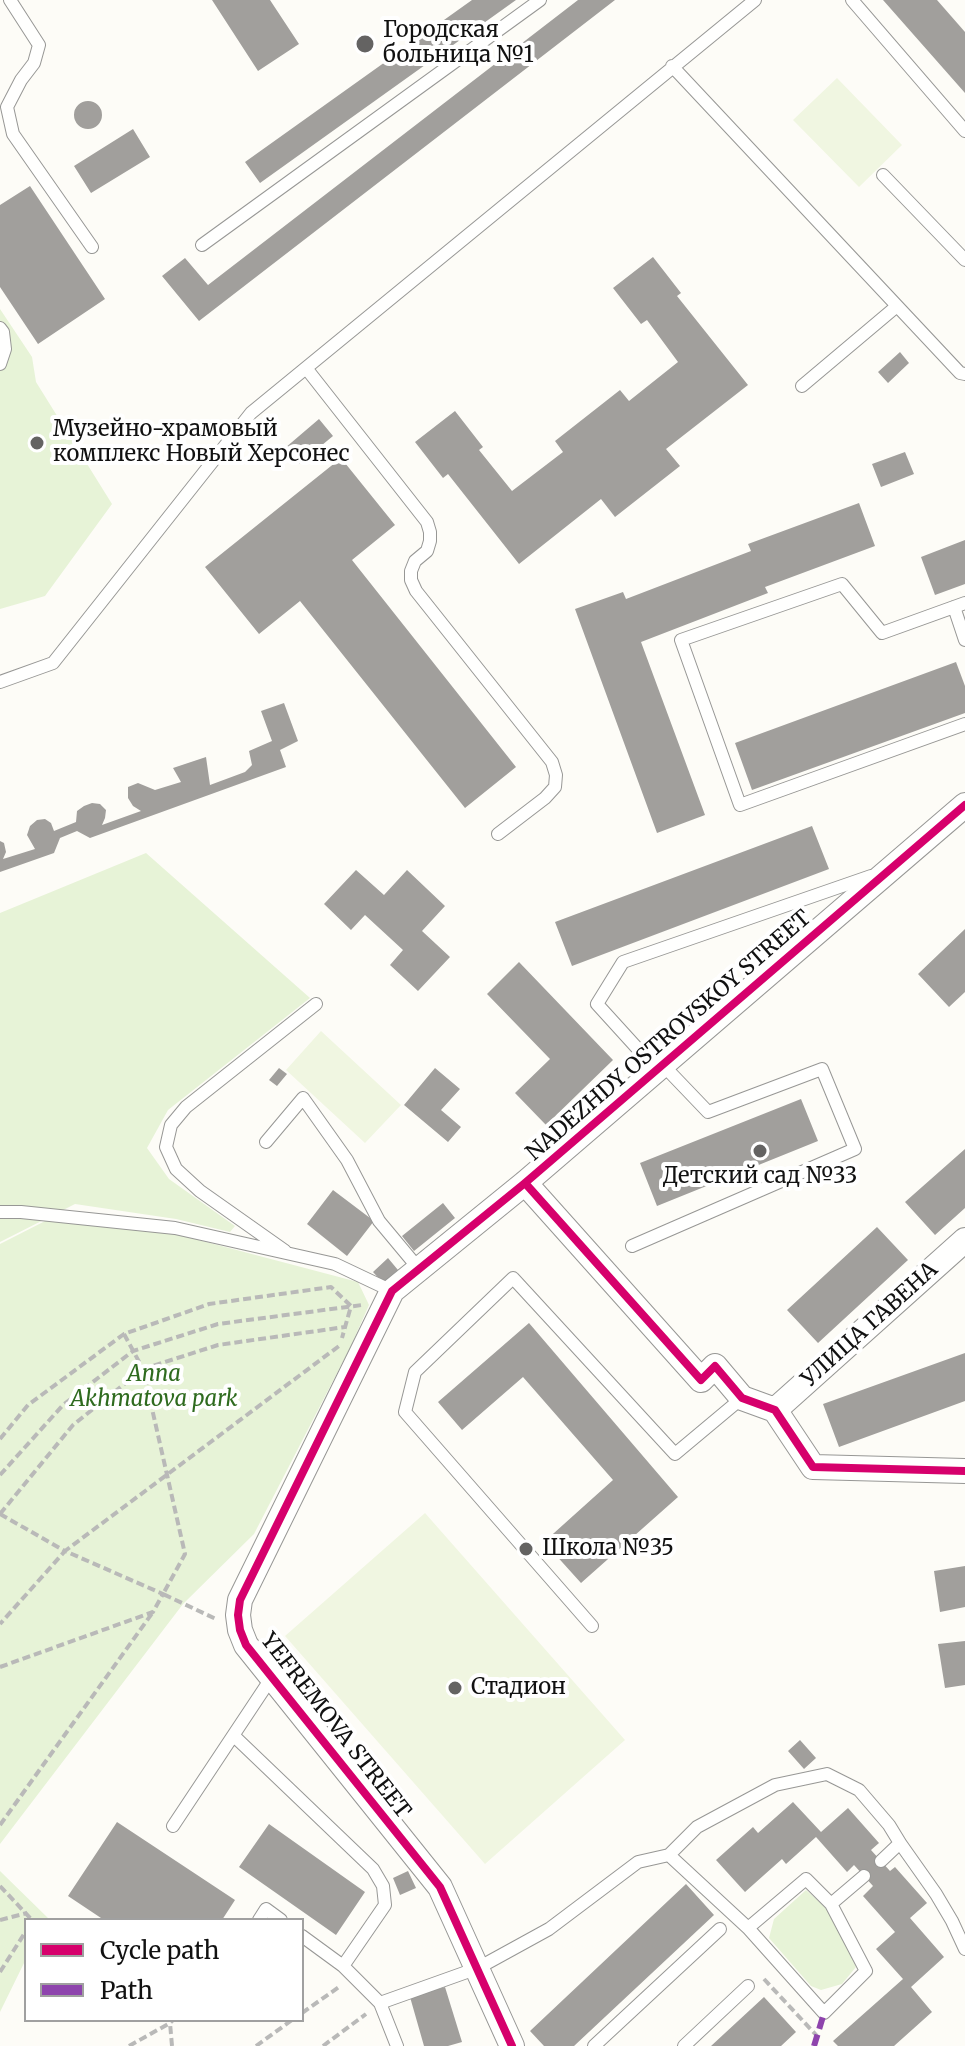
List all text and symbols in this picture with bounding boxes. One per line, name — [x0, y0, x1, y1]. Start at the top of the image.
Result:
place label: Городская больница №1 — [383, 18, 534, 70]
marker: Городская больница №1 — [354, 33, 376, 55]
place label: Музейно-храмовый комплекс Новый Херсонес — [53, 417, 350, 468]
marker: Музейно-храмовый комплекс Новый Херсонес — [28, 434, 46, 452]
street label: NADEZHDY OSTROVSKOY STREET — [521, 905, 817, 1167]
marker: Детский сад №33 — [751, 1142, 769, 1160]
place label: Детский сад №33 — [663, 1164, 857, 1190]
street label: УЛИЦА ГАВЕНА — [796, 1257, 944, 1393]
park label: Anna Akhmatova park — [70, 1362, 238, 1414]
place label: Школа №35 — [542, 1536, 674, 1562]
marker: Школа №35 — [517, 1540, 535, 1558]
street label: YEFREMOVA STREET — [254, 1628, 416, 1824]
place label: Стадион — [471, 1675, 566, 1701]
marker: Стадион — [446, 1679, 464, 1697]
legend — [24, 1918, 304, 2022]
text: Cycle path — [100, 1935, 219, 1966]
text: Path — [100, 1975, 153, 2006]

